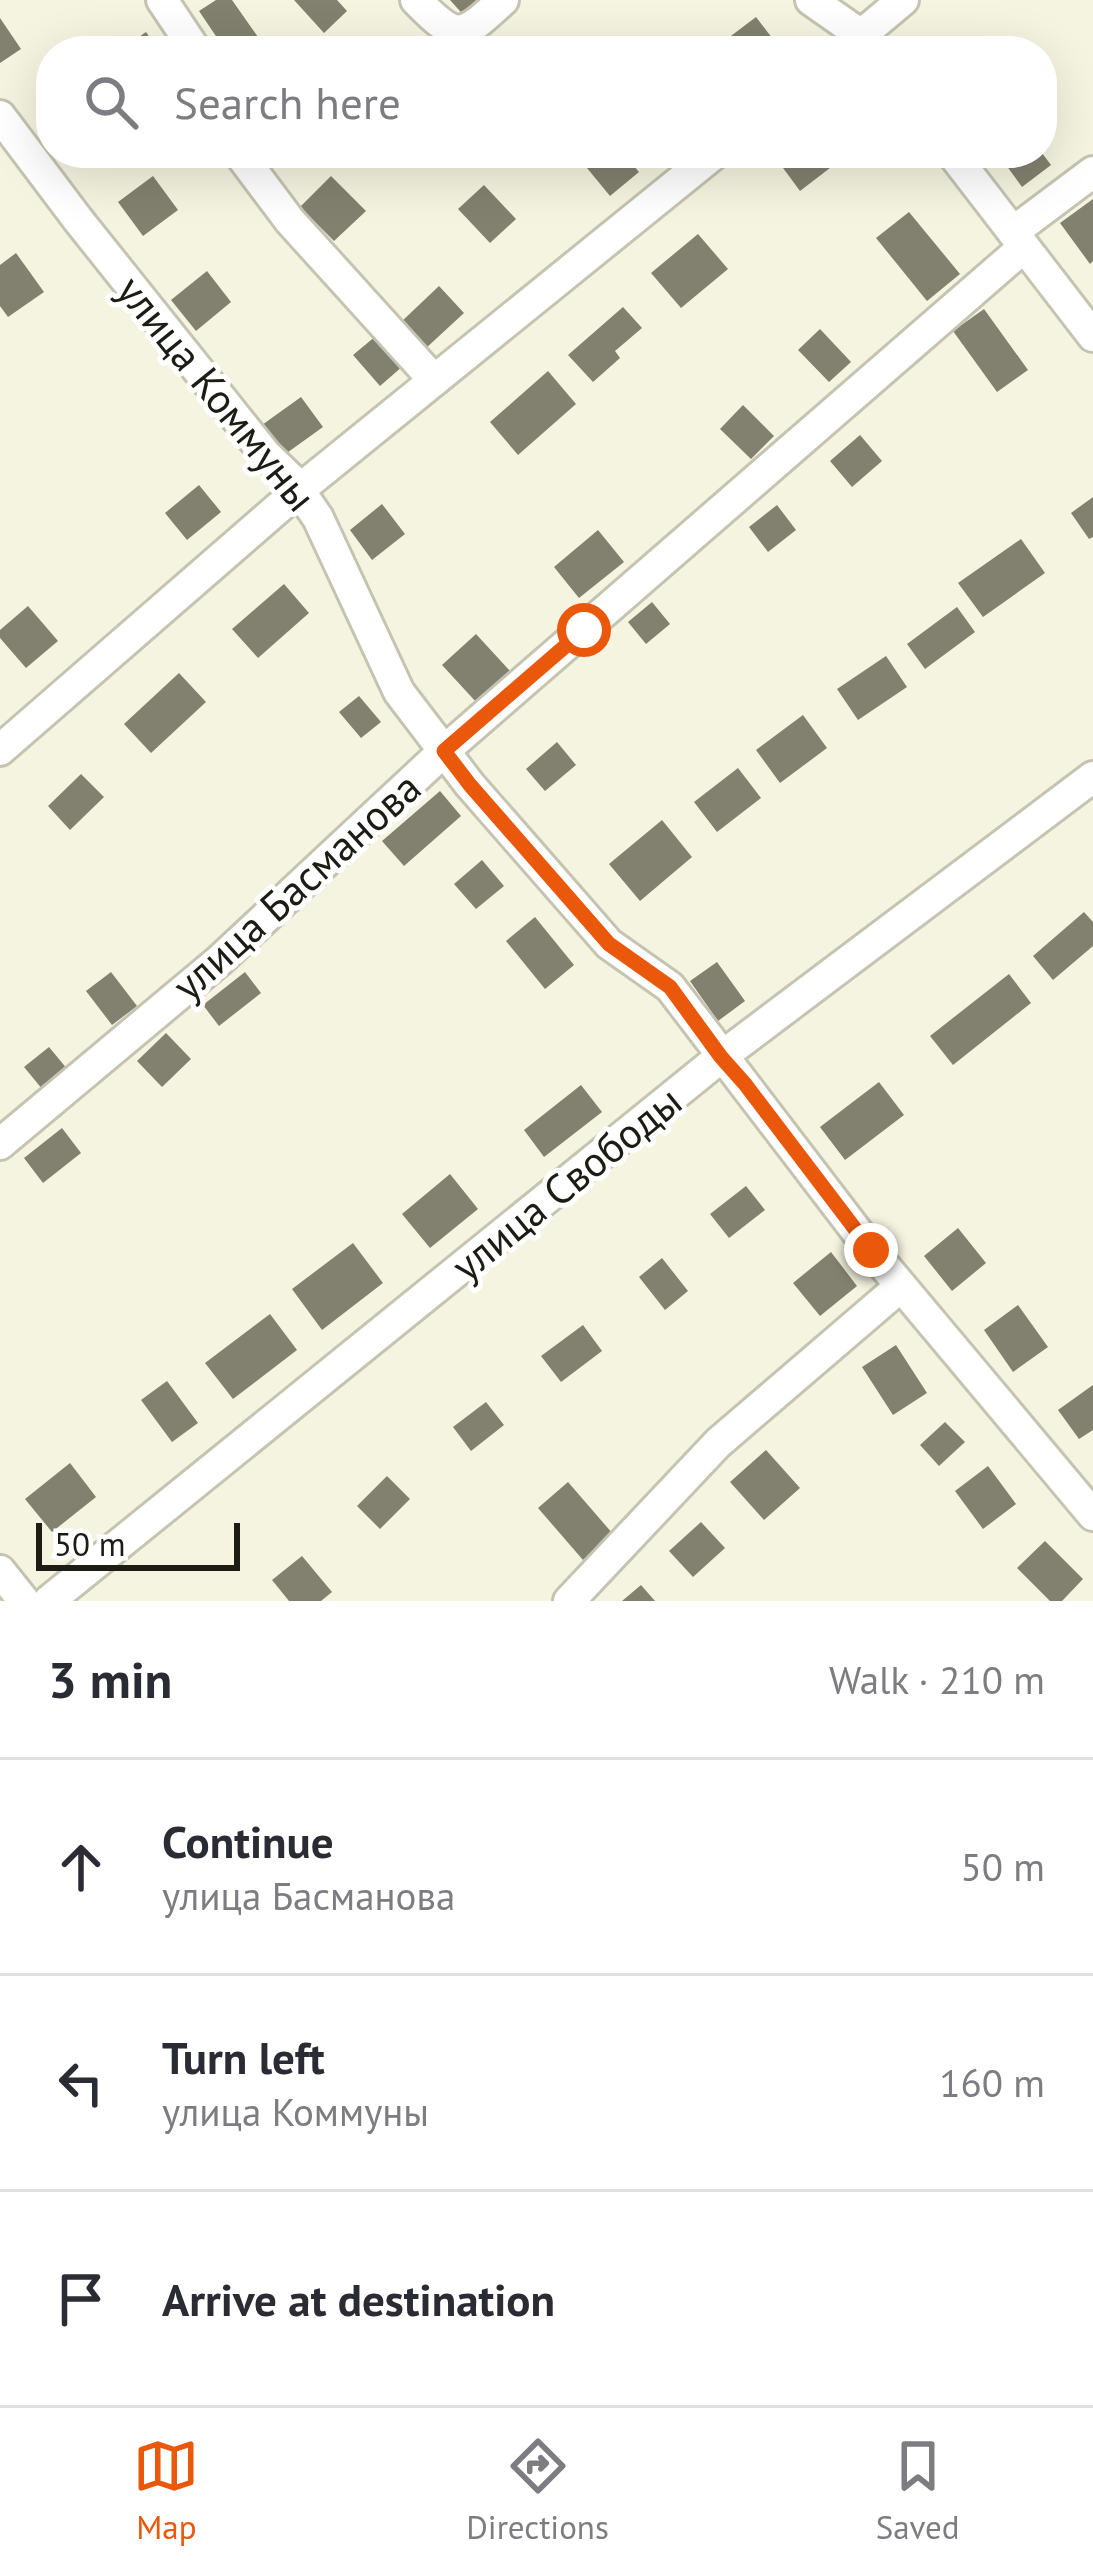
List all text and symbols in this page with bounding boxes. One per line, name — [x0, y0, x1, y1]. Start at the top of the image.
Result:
search box — [36, 36, 1057, 168]
icon: search — [78, 69, 144, 135]
text: Search here — [174, 73, 401, 131]
street label: улица Коммуны — [105, 264, 329, 522]
route start — [557, 603, 611, 657]
street label: улица Басманова — [160, 760, 432, 1012]
street label: улица Свободы — [440, 1073, 692, 1293]
route end — [844, 1223, 898, 1277]
scale bar — [36, 1517, 240, 1570]
text: 50 m — [54, 1522, 126, 1565]
text: 3 min — [48, 1646, 172, 1712]
text: Walk · 210 m — [829, 1654, 1045, 1705]
text: Continue — [162, 1812, 334, 1870]
icon: ahead — [48, 1834, 114, 1900]
text: 50 m — [960, 1841, 1045, 1892]
text: улица Басманова — [162, 1870, 455, 1921]
text: Turn left — [162, 2028, 325, 2086]
icon: left — [48, 2050, 114, 2116]
text: 160 m — [939, 2057, 1045, 2108]
text: улица Коммуны — [162, 2086, 429, 2137]
icon: arrive — [48, 2266, 114, 2332]
text: Arrive at destination — [162, 2270, 555, 2328]
tab: Map — [133, 2433, 199, 2548]
tab: Directions — [466, 2433, 609, 2548]
tab: Saved — [876, 2433, 960, 2548]

